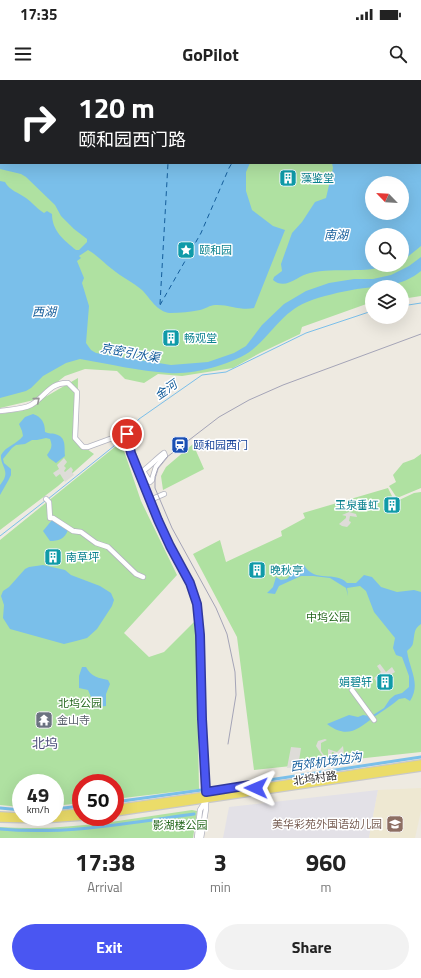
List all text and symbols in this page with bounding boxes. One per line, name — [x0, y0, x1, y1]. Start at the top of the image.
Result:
text: 17:35 — [20, 3, 57, 26]
text: GoPilot — [182, 41, 239, 68]
icon: menu — [12, 43, 34, 65]
icon: search — [387, 43, 409, 65]
text: 120 m — [78, 86, 155, 129]
icon: right — [12, 96, 64, 148]
text: 颐和园西门路 — [78, 126, 186, 153]
building icon: 藻鉴堂 — [278, 168, 298, 188]
place label: 藻鉴堂 — [301, 170, 334, 186]
north arrow — [365, 176, 409, 220]
map controls — [365, 176, 409, 324]
water label: 南湖 — [324, 225, 350, 244]
button: search — [365, 228, 409, 272]
place icon: 颐和园 — [176, 240, 196, 260]
place label: 颐和园 — [199, 242, 232, 258]
button: layers — [365, 280, 409, 324]
water label: 西湖 — [32, 302, 58, 321]
building icon: 畅观堂 — [161, 328, 181, 348]
place label: 畅观堂 — [184, 330, 217, 346]
water label: 京密引水渠 — [99, 338, 163, 367]
water label: 金河 — [150, 374, 183, 404]
one-way arrow — [32, 398, 39, 405]
pin — [110, 417, 144, 451]
icon: arrive — [116, 423, 138, 445]
station icon: 颐和园西门 — [170, 435, 190, 455]
place label: 颐和园西门 — [193, 437, 248, 453]
building icon: 玉泉垂虹 — [382, 495, 402, 515]
place label: 玉泉垂虹 — [335, 497, 379, 513]
building icon: 南草坪 — [43, 547, 63, 567]
place label: 南草坪 — [66, 549, 99, 565]
building icon: 晚秋亭 — [247, 560, 267, 580]
place label: 晚秋亭 — [270, 562, 303, 578]
park label: 中坞公园 — [306, 609, 350, 625]
building icon: 娟碧轩 — [375, 672, 395, 692]
place label: 娟碧轩 — [339, 674, 372, 690]
park label: 北坞公园 — [58, 695, 102, 711]
temple icon: 金山寺 — [34, 710, 54, 730]
place label: 金山寺 — [57, 712, 90, 728]
district label: 北坞 — [32, 733, 58, 753]
water label: 西郊机场边沟 — [289, 747, 365, 776]
position arrow — [235, 767, 277, 809]
street label: 北坞村路 — [292, 767, 338, 789]
speed limit sign: 50 — [72, 774, 124, 826]
text: 49 — [27, 779, 49, 810]
text: km/h — [27, 802, 49, 817]
school or university icon: 美华彩苑外国语幼儿园 — [385, 814, 405, 834]
place label: 美华彩苑外国语幼儿园 — [272, 816, 382, 832]
park label: 影湖楼公园 — [153, 817, 208, 833]
text: 17:38 — [75, 844, 135, 880]
text: 3 — [214, 844, 227, 880]
text: 960 — [306, 844, 346, 880]
text: Arrival — [87, 877, 123, 897]
text: min — [210, 877, 231, 897]
text: m — [320, 877, 331, 897]
button: Exit — [12, 924, 207, 970]
button: Share — [215, 924, 409, 970]

